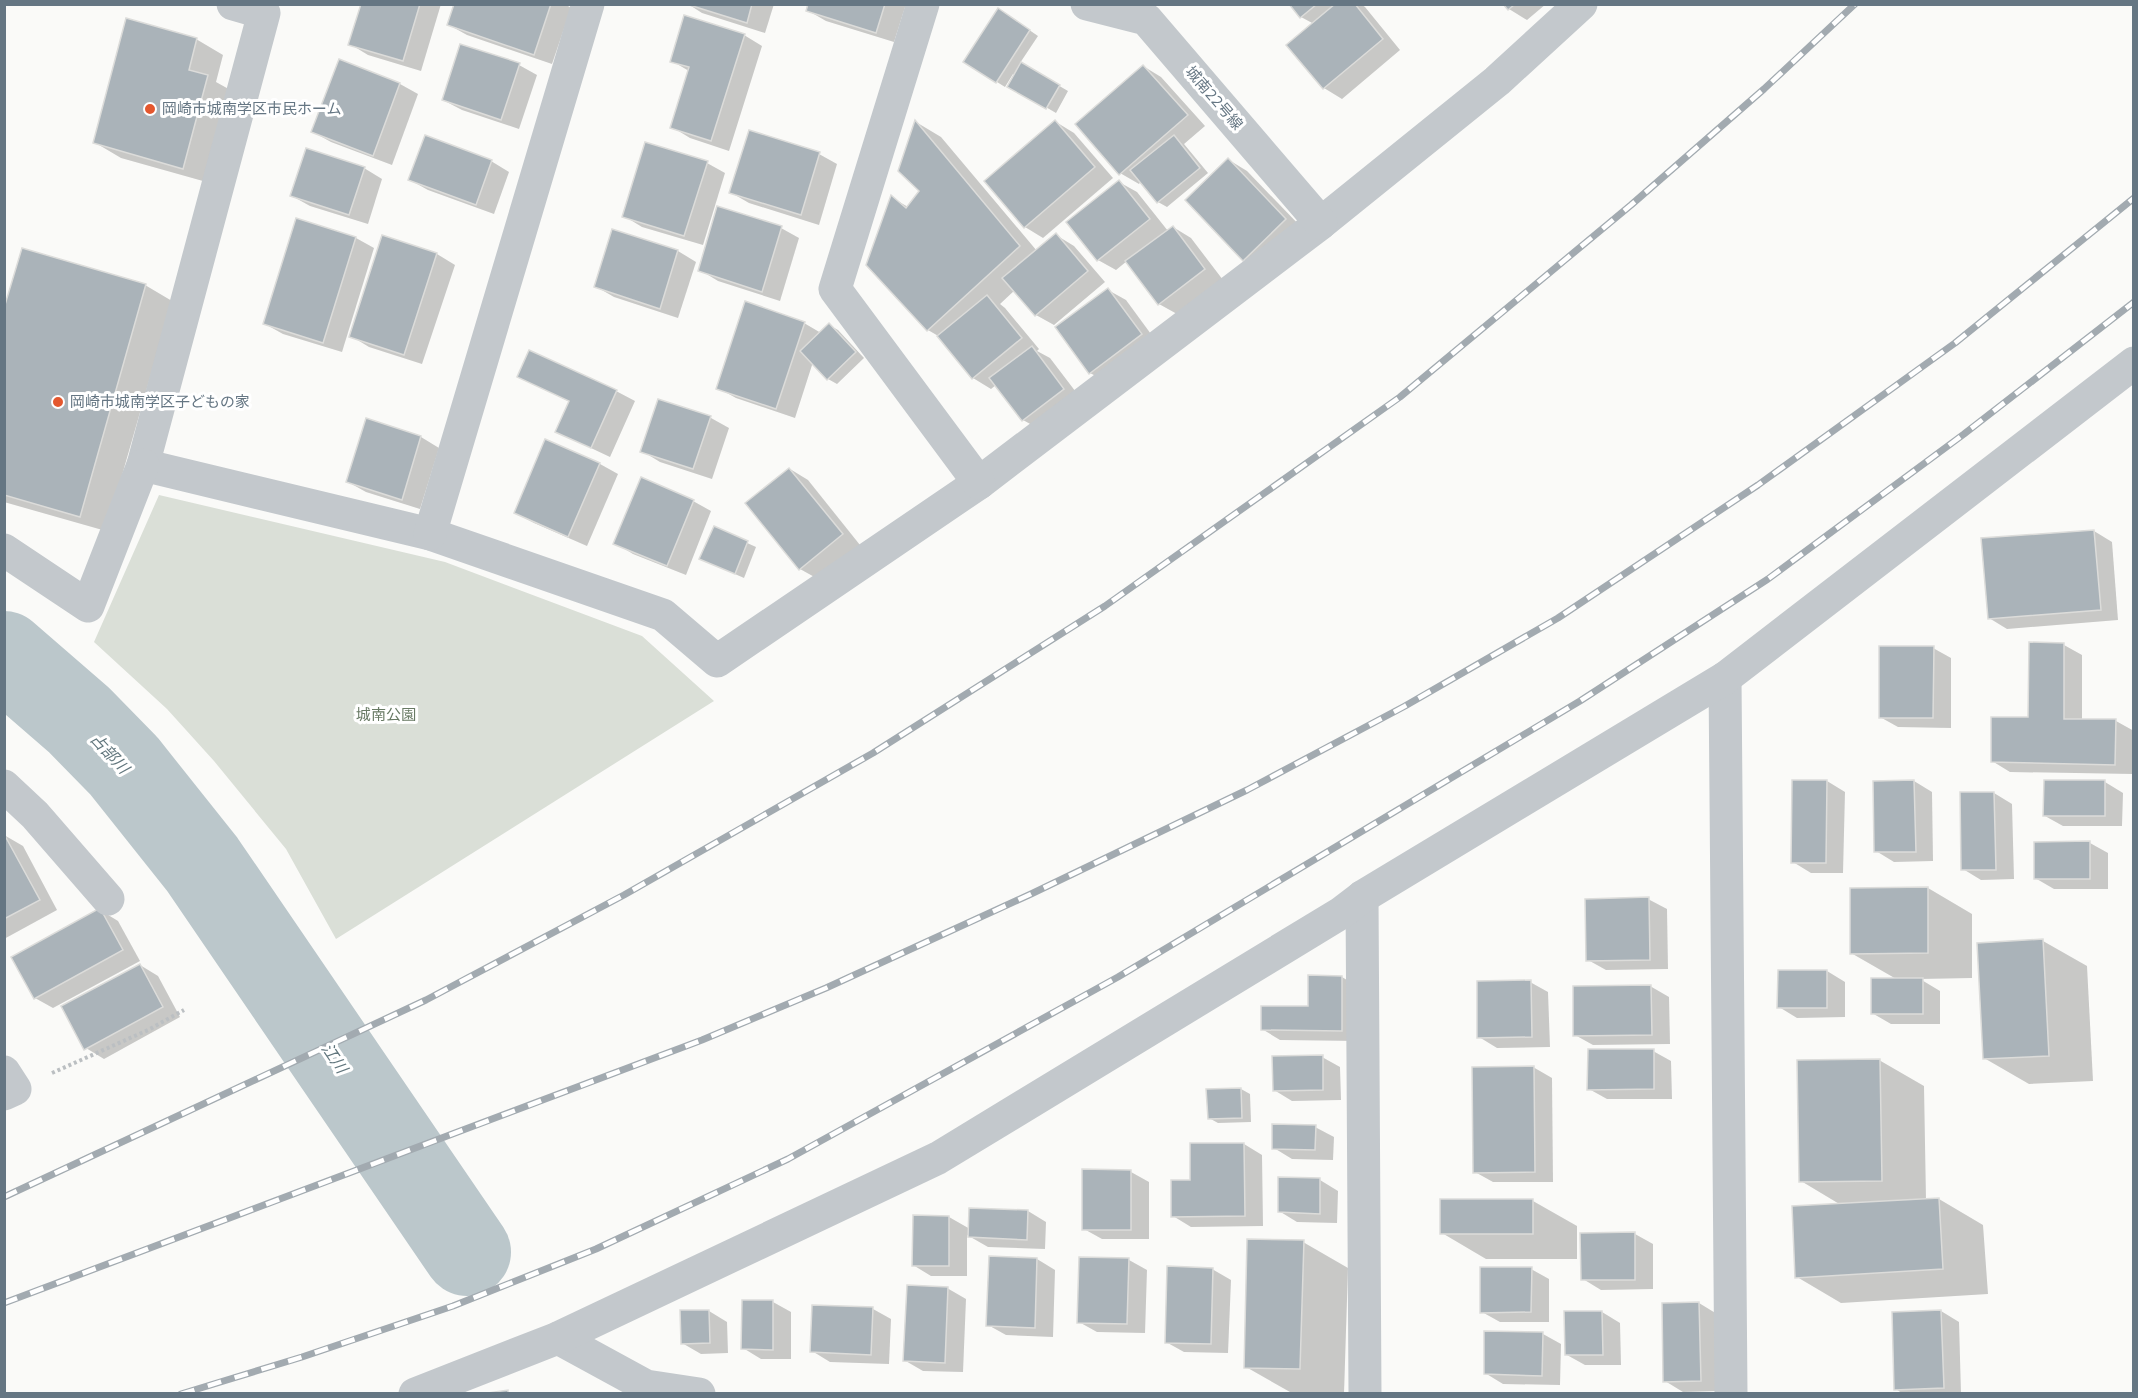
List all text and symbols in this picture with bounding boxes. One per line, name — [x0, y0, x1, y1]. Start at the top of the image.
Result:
street label: 城南22号線 — [1182, 62, 1247, 133]
place label: 岡崎市城南学区市民ホーム — [162, 99, 342, 118]
marker: 岡崎市城南学区市民ホーム — [143, 102, 157, 116]
place label: 岡崎市城南学区子どもの家 — [70, 392, 250, 411]
marker: 岡崎市城南学区子どもの家 — [51, 395, 65, 409]
park label: 城南公園 — [356, 705, 416, 724]
water label: 占部川 — [86, 729, 135, 779]
water label: 江川 — [318, 1039, 353, 1079]

